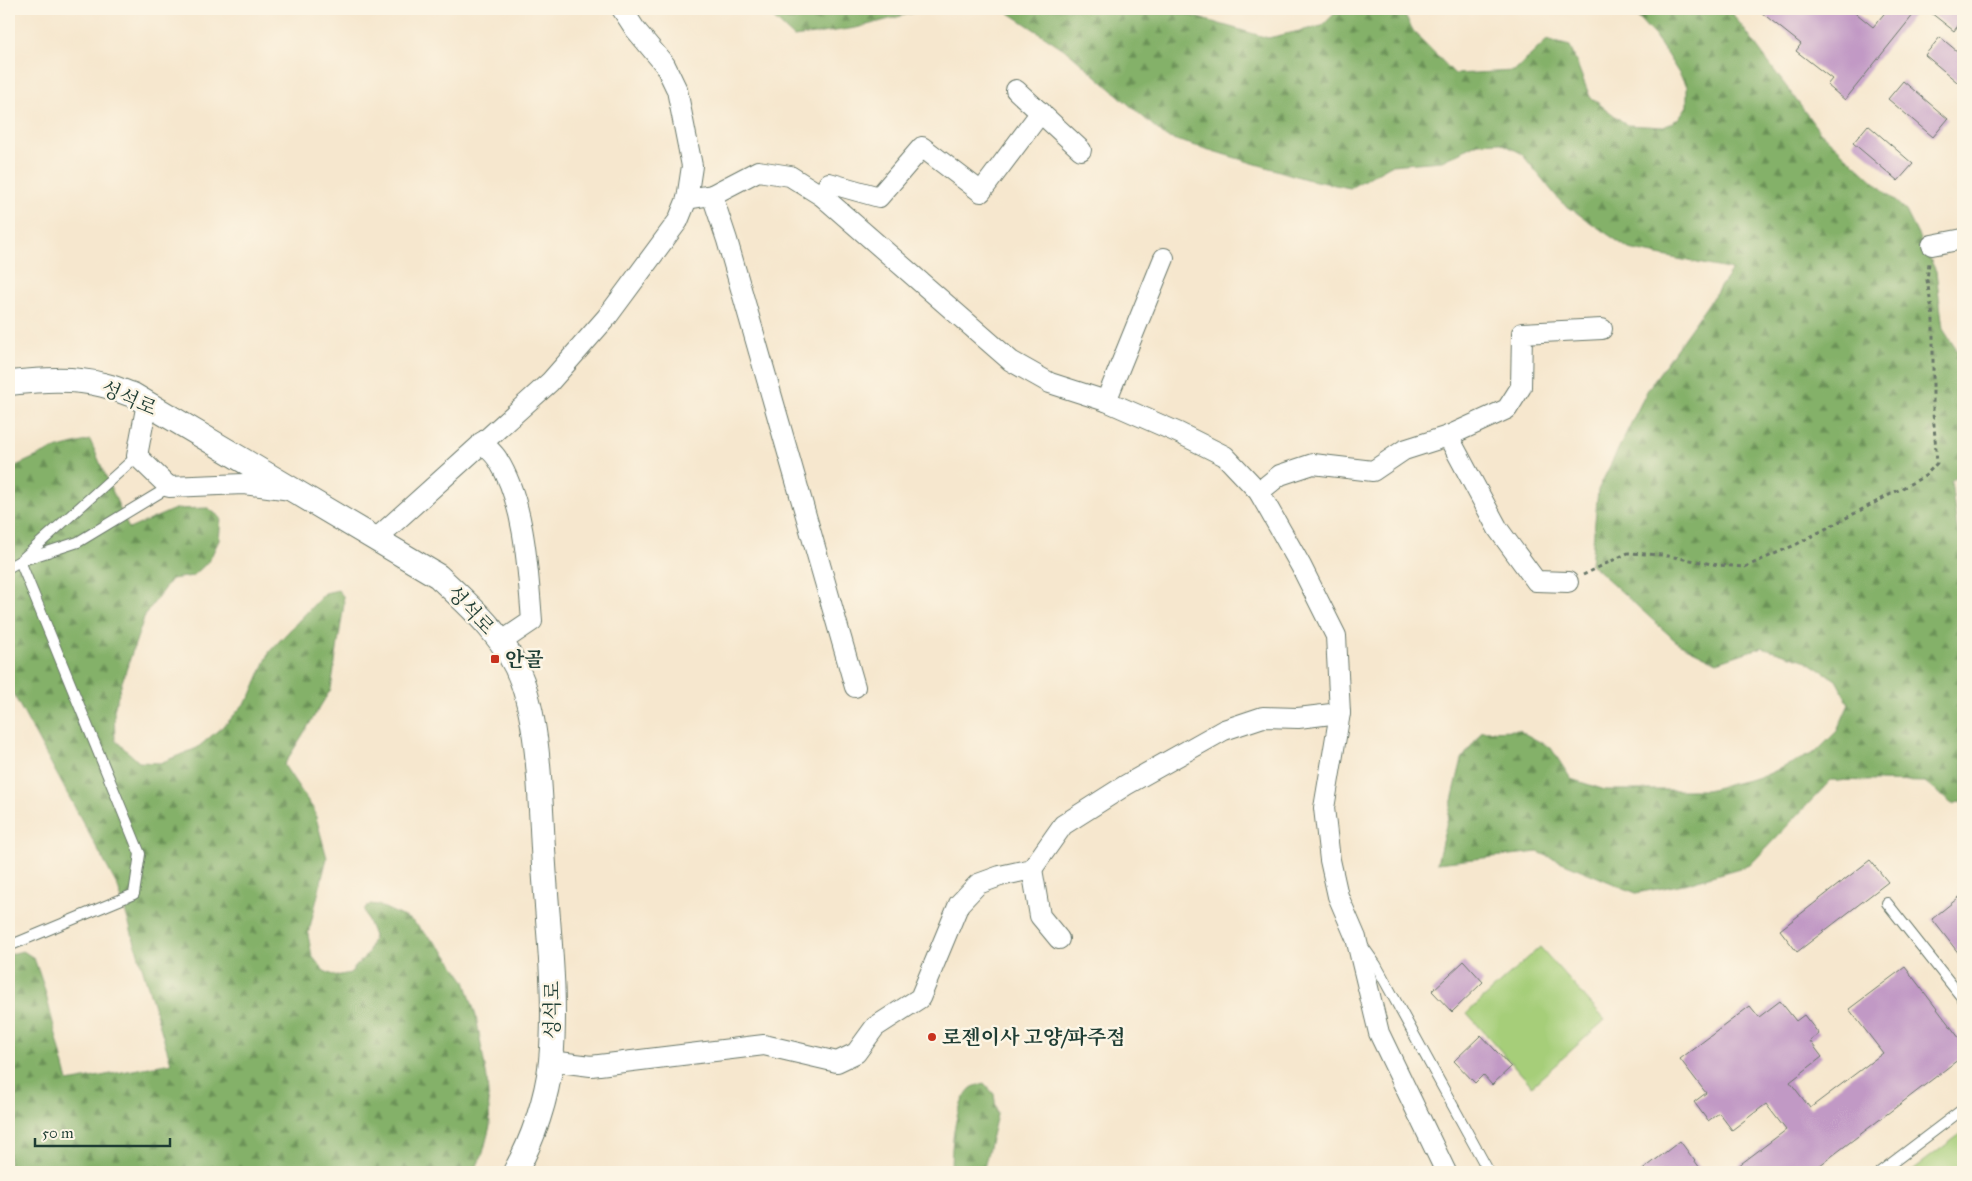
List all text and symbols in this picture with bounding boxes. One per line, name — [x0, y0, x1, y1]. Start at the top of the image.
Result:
street label: 성석로 — [98, 376, 160, 420]
street label: 성석로 — [442, 581, 500, 639]
place label: 안골 — [505, 647, 544, 671]
marker: 안골 — [489, 653, 501, 665]
street label: 성석로 — [540, 981, 564, 1039]
place label: 로젠이사 고양/파주점 — [942, 1025, 1126, 1049]
marker: 로젠이사 고양/파주점 — [926, 1031, 938, 1043]
scale bar — [35, 1116, 170, 1148]
text: 50 m — [42, 1124, 74, 1142]

